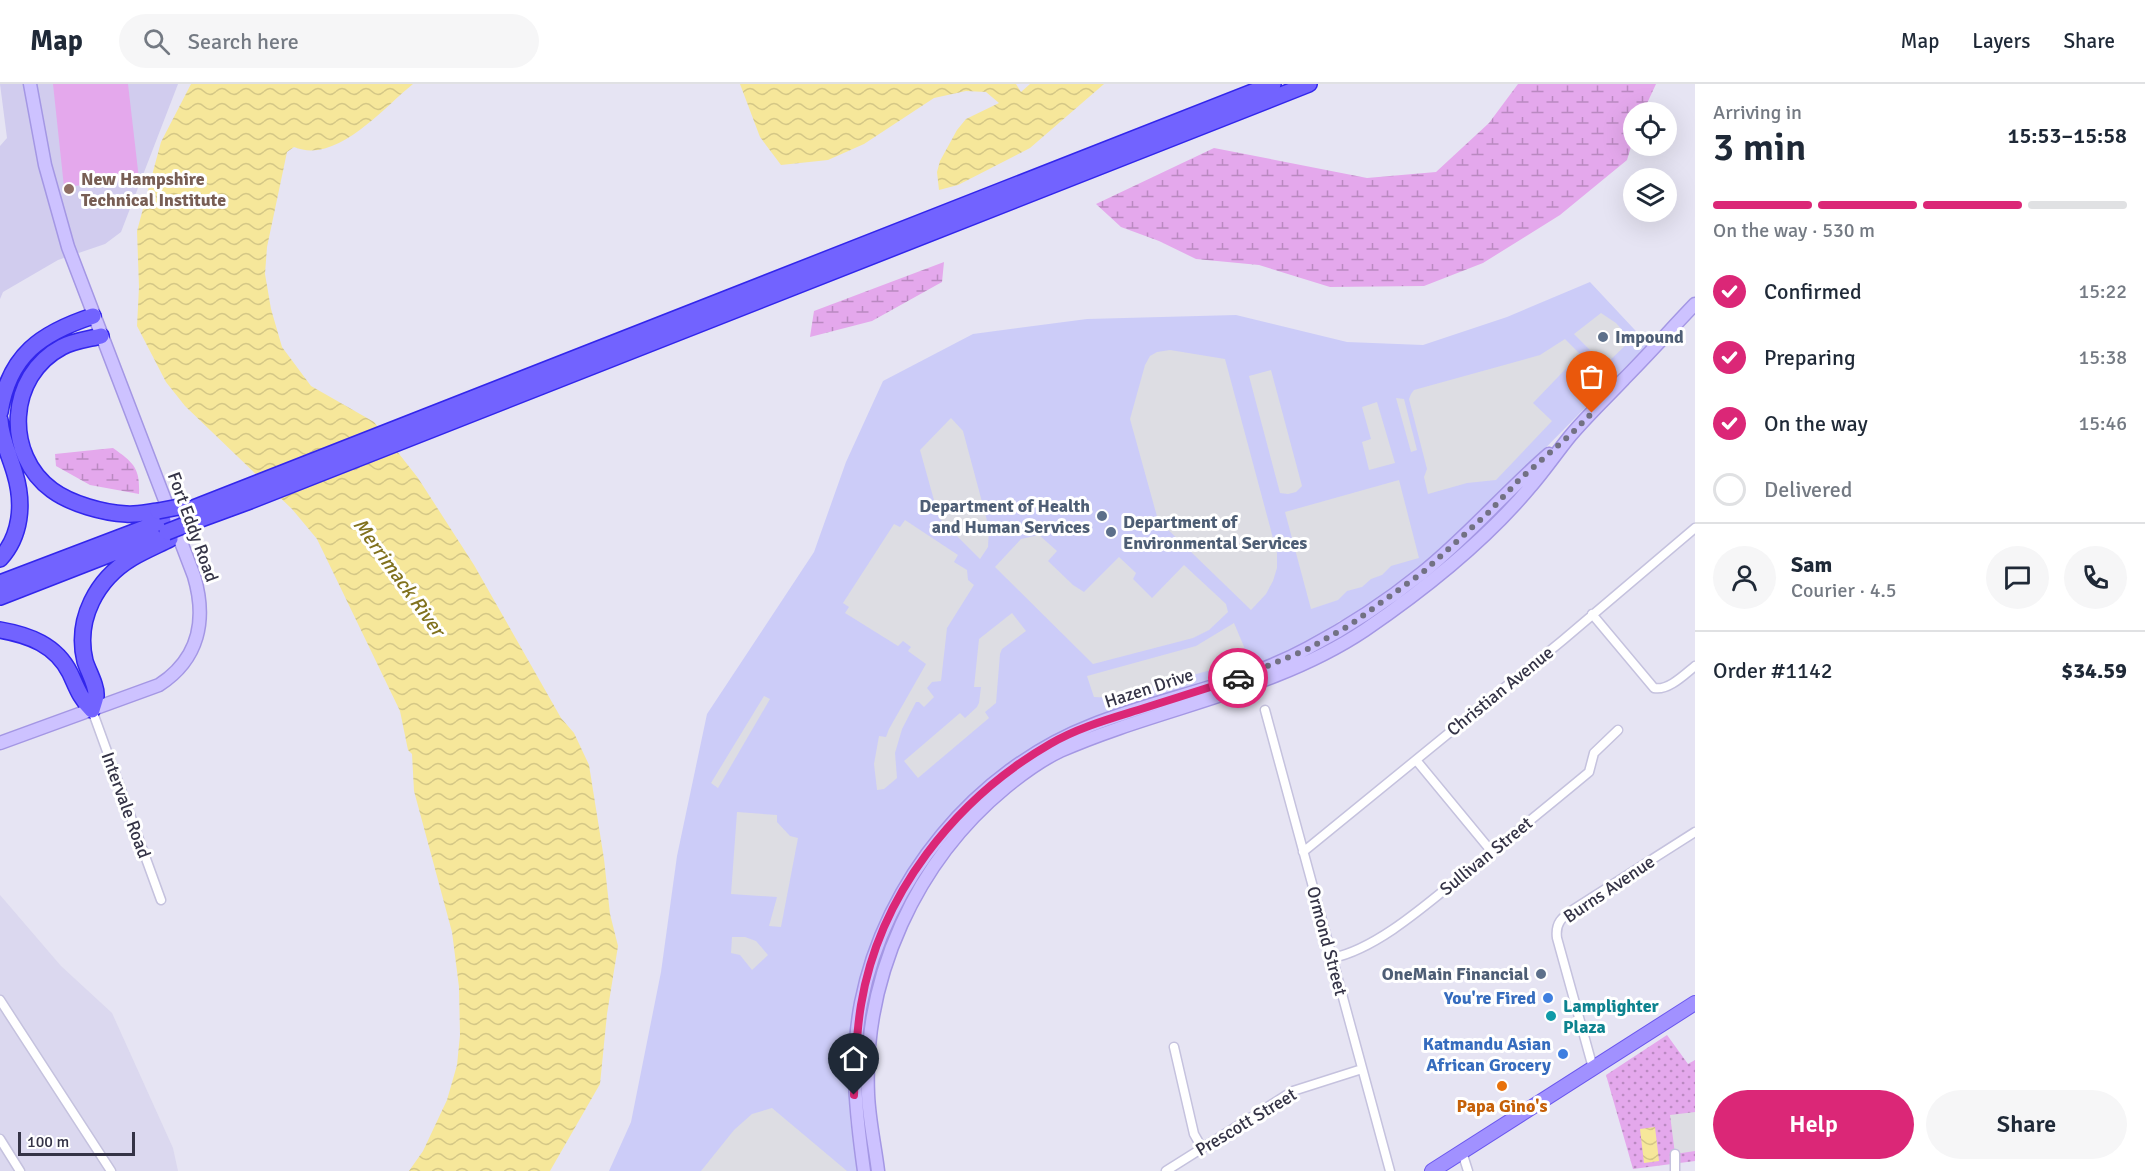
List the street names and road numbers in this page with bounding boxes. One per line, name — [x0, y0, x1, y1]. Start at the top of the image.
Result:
street label: Fort Eddy Road — [163, 469, 223, 585]
street label: Christian Avenue — [1442, 641, 1558, 741]
street label: Hazen Drive — [1102, 663, 1196, 713]
street label: Intervale Road — [97, 749, 155, 861]
street label: Sullivan Street — [1435, 812, 1537, 900]
street label: Burns Avenue — [1559, 850, 1659, 928]
street label: Ormond Street — [1302, 884, 1352, 998]
street label: Prescott Street — [1191, 1083, 1301, 1161]

